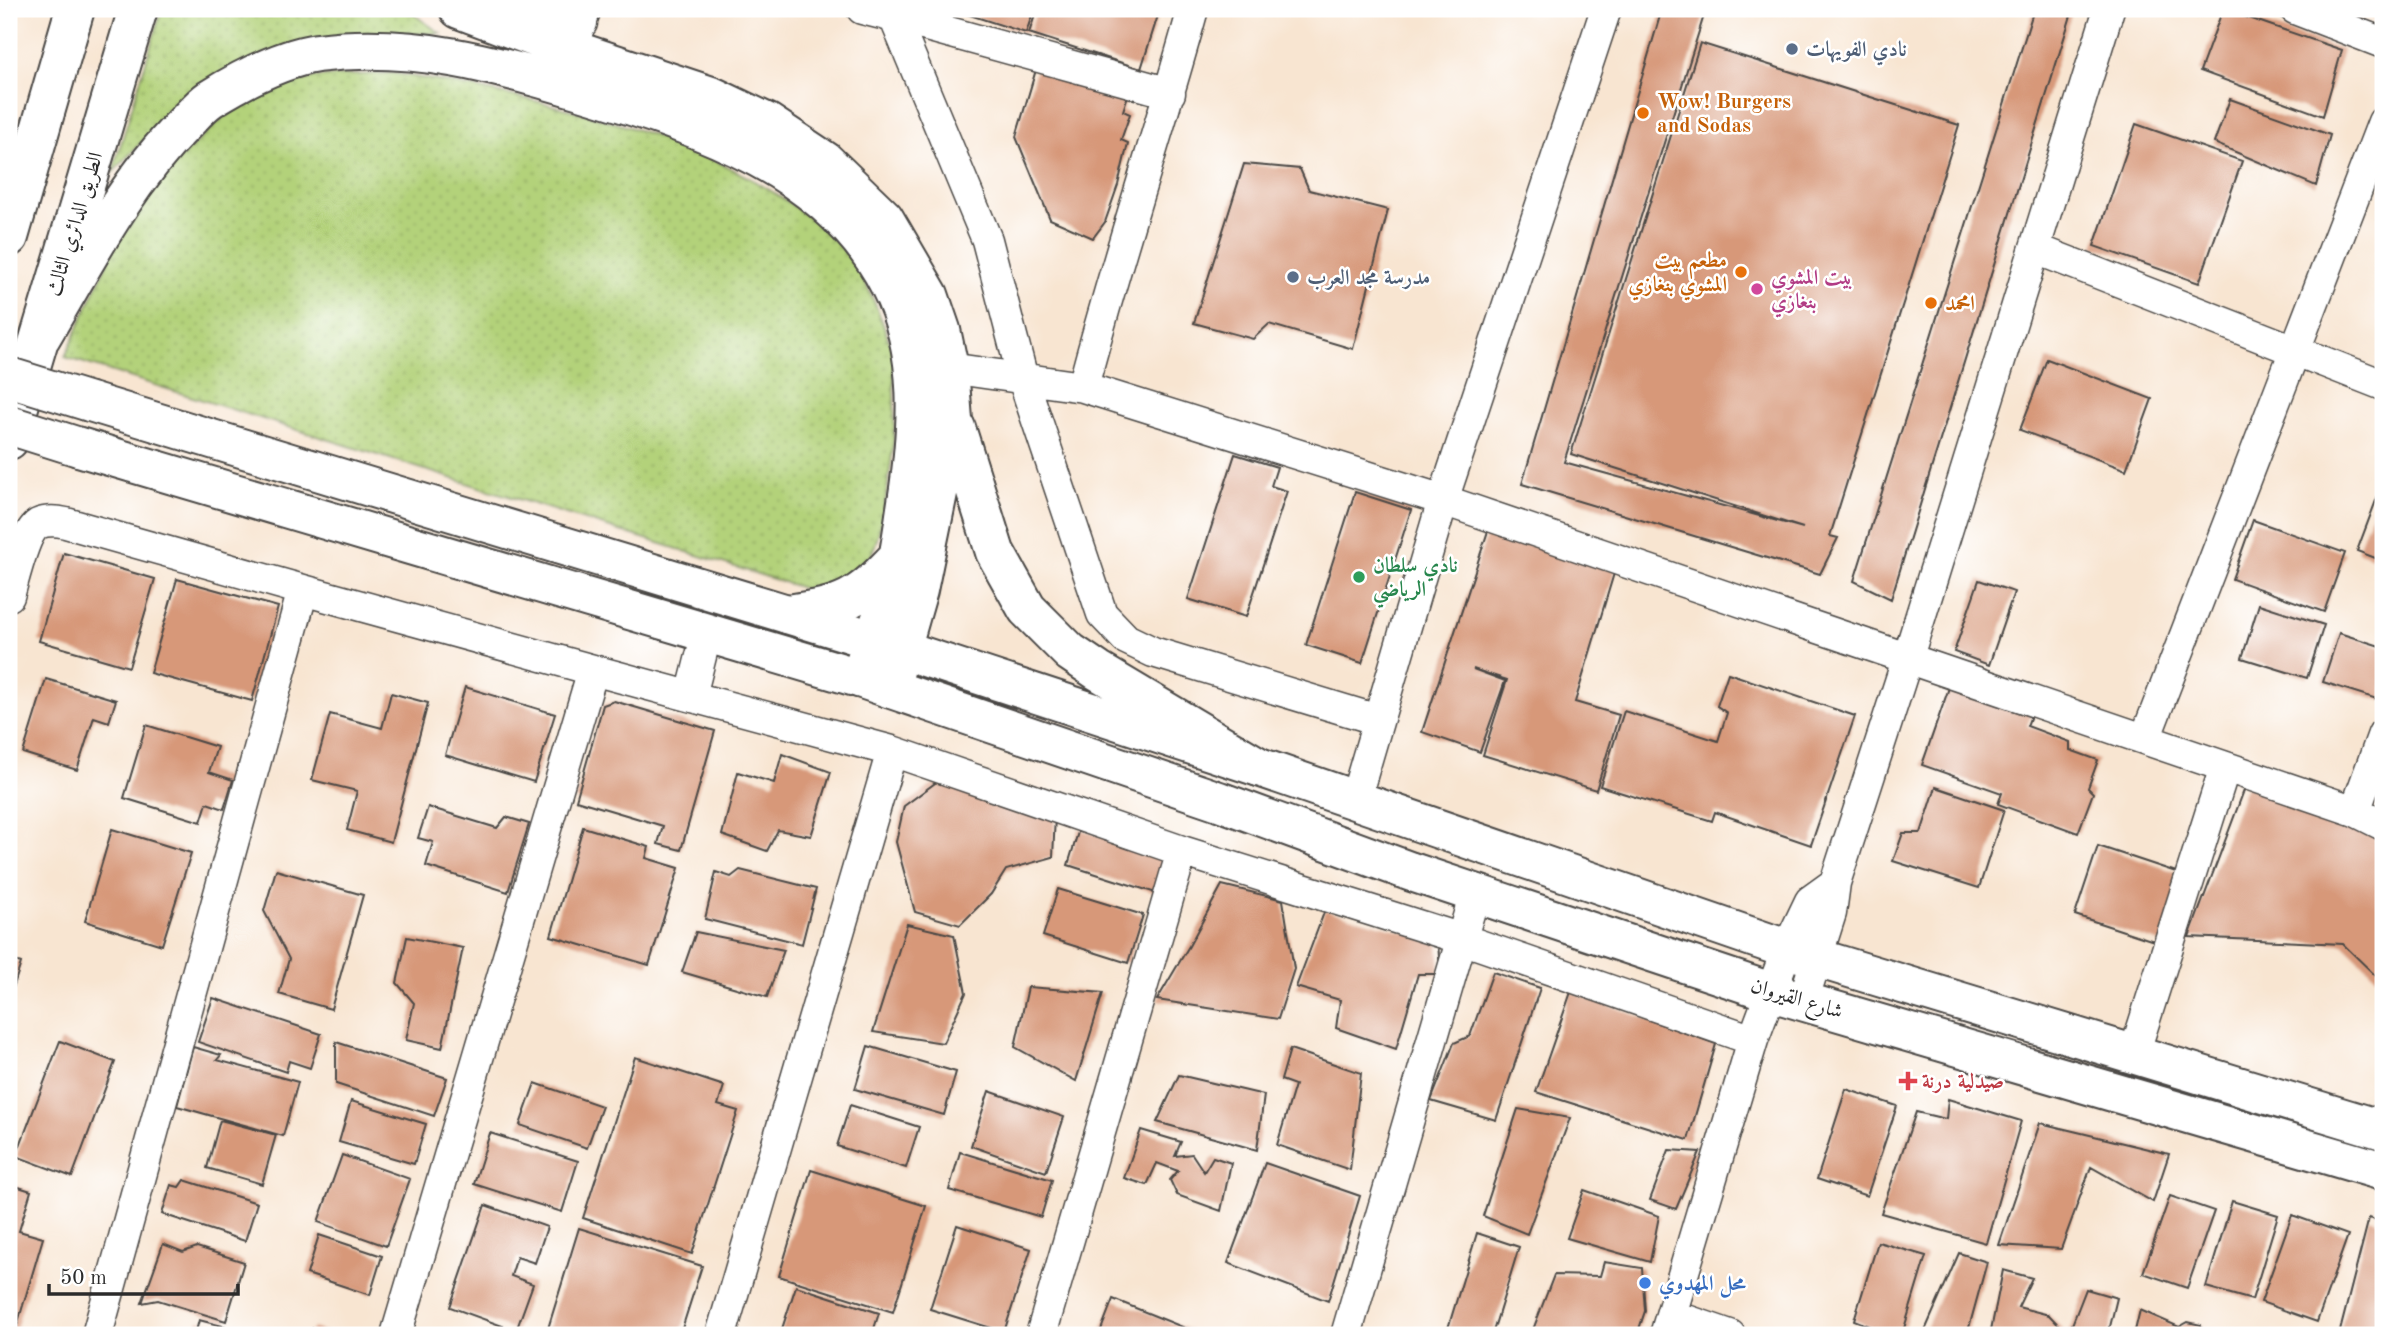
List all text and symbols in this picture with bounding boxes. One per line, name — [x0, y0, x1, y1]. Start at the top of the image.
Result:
place label: نادي الفويهات — [1806, 39, 1907, 66]
marker: نادي الفويهات — [1784, 41, 1800, 57]
place label: Wow! Burgers and Sodas — [1657, 92, 1791, 137]
marker: Wow! Burgers and Sodas — [1635, 105, 1651, 121]
street label: الطريق الدائري الثالث — [44, 150, 111, 300]
place label: مطعم بيت المشوي بنغازي — [1628, 251, 1727, 301]
marker: مطعم بيت المشوي بنغازي — [1733, 264, 1749, 280]
place label: مدرسة مجد العرب — [1307, 268, 1430, 291]
place label: بيت المشوي بنغازي — [1771, 268, 1853, 318]
marker: مدرسة مجد العرب — [1285, 269, 1301, 285]
marker: بيت المشوي بنغازي — [1749, 281, 1765, 297]
place label: امحمد — [1945, 294, 1975, 315]
marker: امحمد — [1923, 295, 1939, 311]
place label: نادي سلطان الرياضي — [1373, 555, 1458, 609]
marker: نادي سلطان الرياضي — [1351, 569, 1367, 585]
street label: شارع القيروان — [1746, 976, 1845, 1029]
place label: صيدلية درنة — [1922, 1072, 2004, 1094]
marker: صيدلية درنة — [1900, 1073, 1916, 1089]
scale bar — [49, 1253, 238, 1297]
text: 50 m — [60, 1268, 107, 1289]
place label: محل المهدوي — [1659, 1274, 1747, 1300]
marker: محل المهدوي — [1637, 1275, 1653, 1291]

